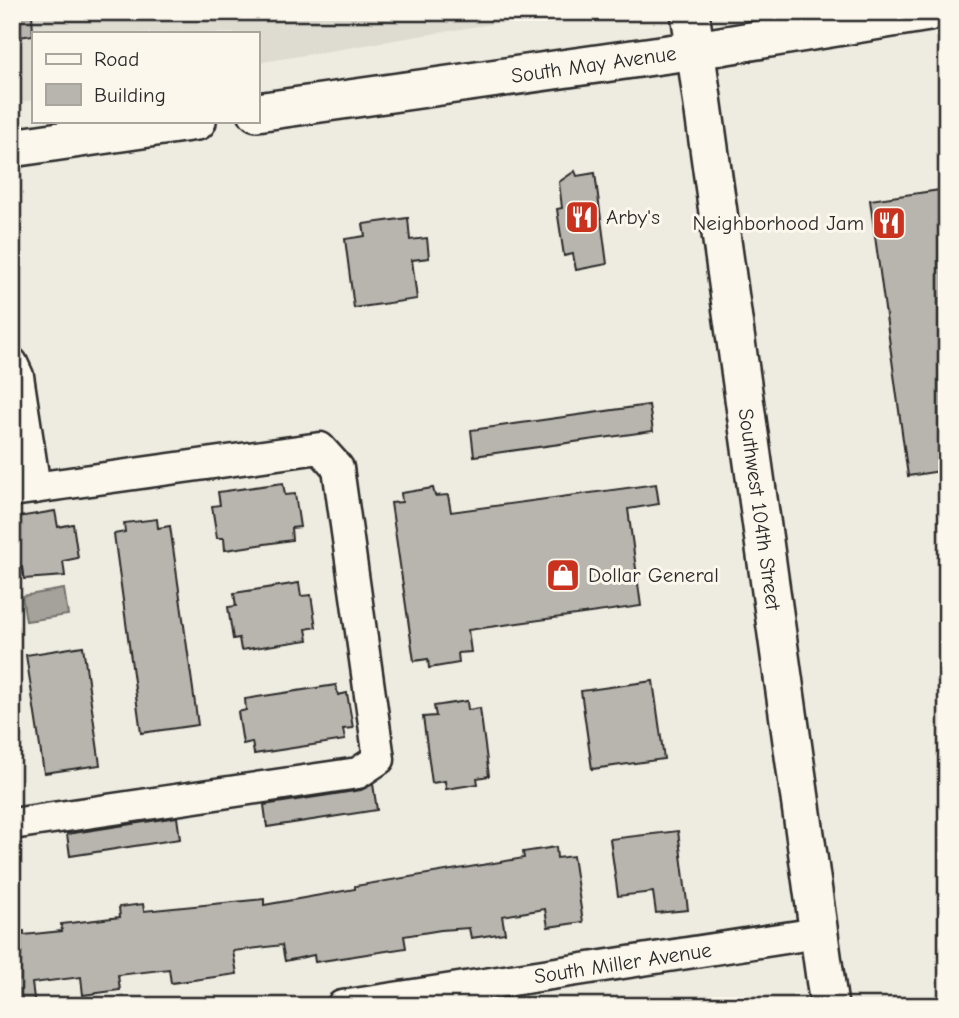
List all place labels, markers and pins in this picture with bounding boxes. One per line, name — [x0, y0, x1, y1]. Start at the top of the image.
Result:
restaurant icon: Arby's — [563, 198, 601, 236]
restaurant icon: Neighborhood Jam — [870, 204, 908, 242]
place label: Arby's — [606, 205, 660, 229]
place label: Neighborhood Jam — [692, 211, 864, 235]
shop icon: Dollar General — [544, 556, 582, 594]
place label: Dollar General — [588, 563, 719, 587]

